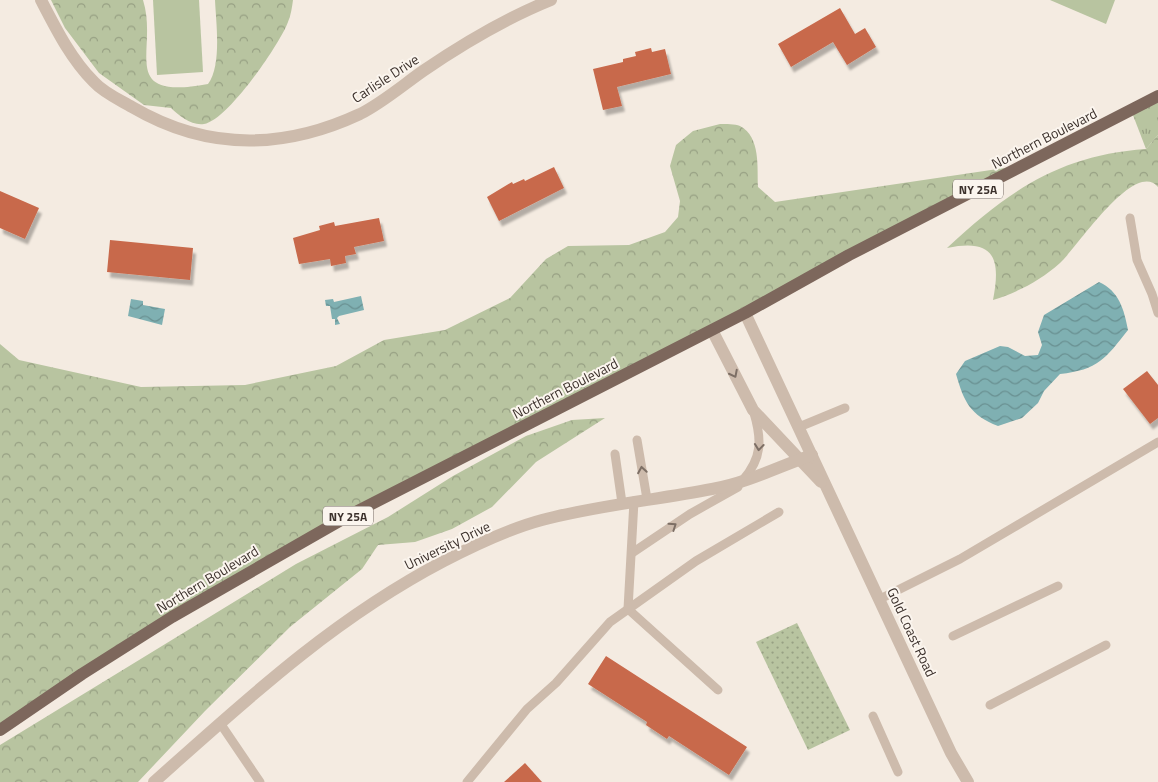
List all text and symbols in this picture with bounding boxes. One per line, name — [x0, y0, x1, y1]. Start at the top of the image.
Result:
street label: Carlisle Drive — [347, 48, 423, 108]
street label: Northern Boulevard — [988, 102, 1100, 174]
road number: NY 25A — [953, 180, 1003, 198]
street label: Northern Boulevard — [509, 352, 621, 424]
one-way arrow — [728, 369, 738, 378]
one-way arrow — [754, 443, 765, 451]
one-way arrow — [637, 465, 647, 474]
road number: NY 25A — [323, 506, 373, 526]
street label: University Drive — [401, 515, 493, 575]
one-way arrow — [667, 523, 676, 532]
street label: Northern Boulevard — [152, 540, 262, 618]
street label: Gold Coast Road — [882, 584, 942, 680]

